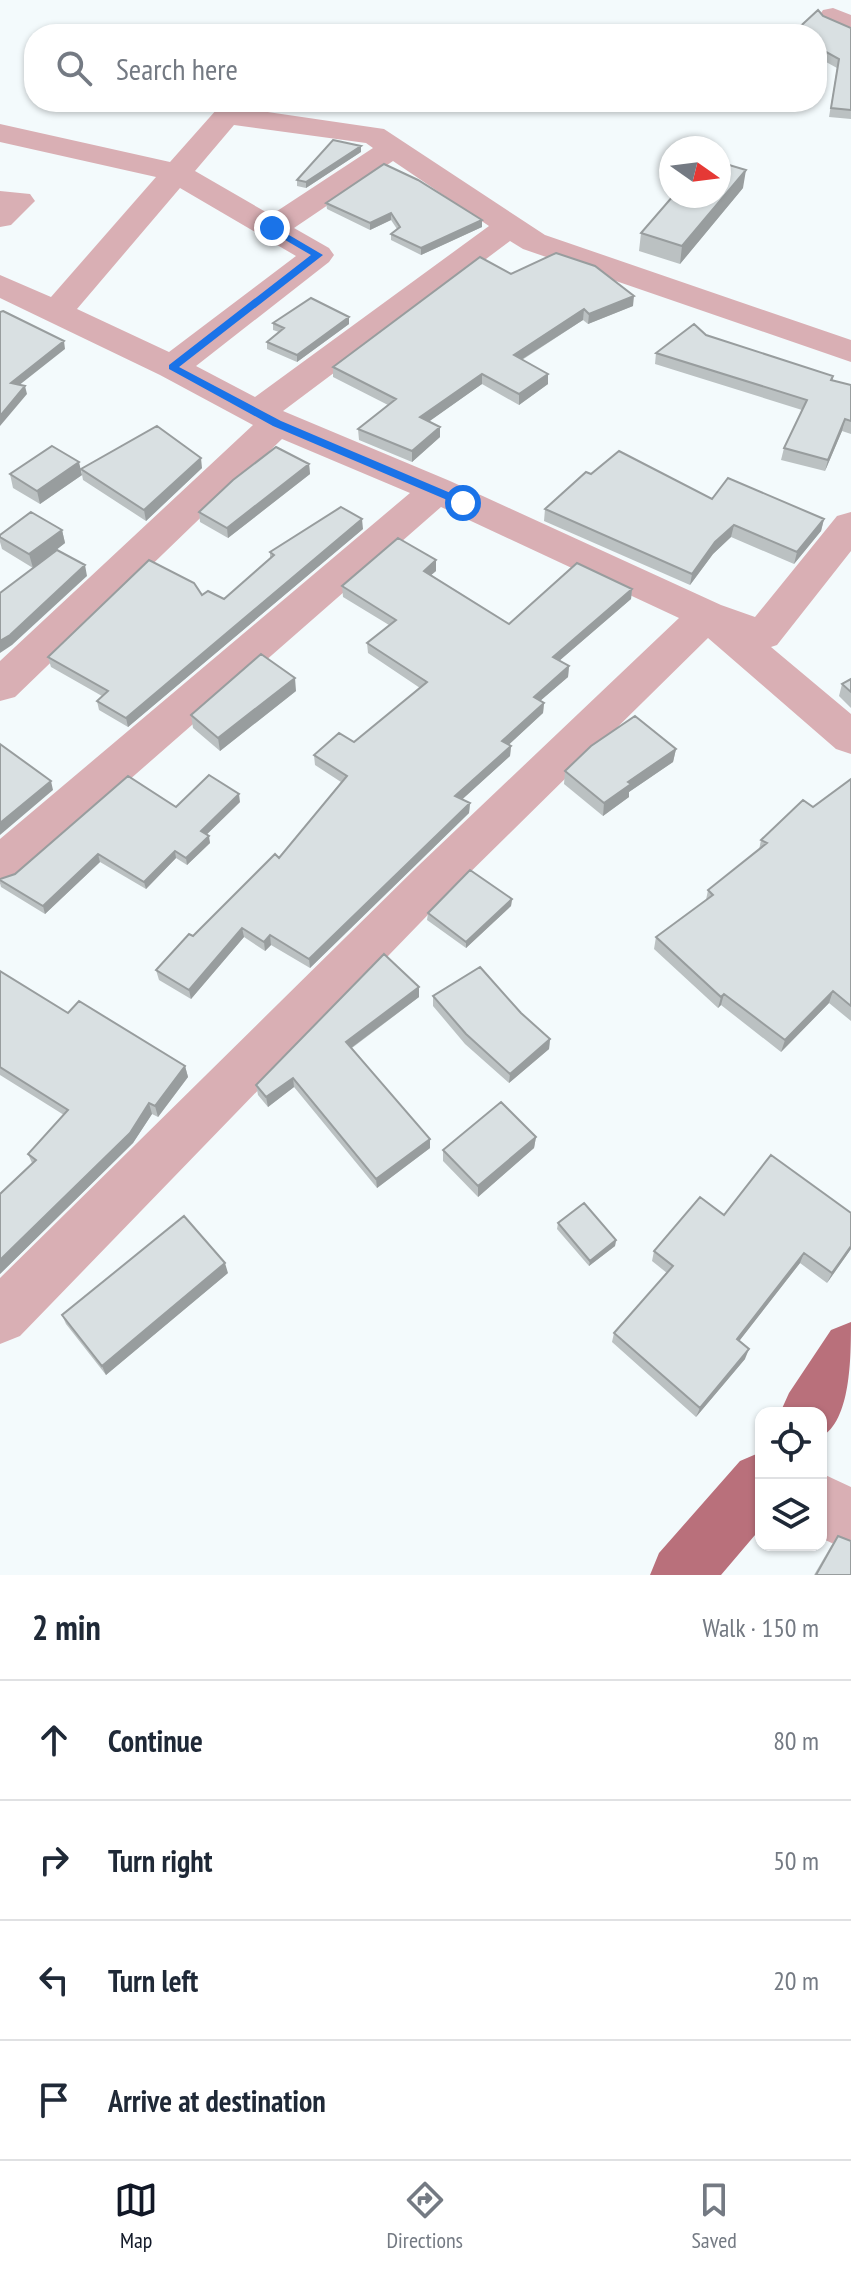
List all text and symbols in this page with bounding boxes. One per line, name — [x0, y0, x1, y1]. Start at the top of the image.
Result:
search box — [24, 24, 827, 112]
icon: search — [52, 46, 96, 90]
text: Search here — [116, 49, 238, 88]
north arrow — [659, 136, 731, 208]
route end — [254, 210, 290, 246]
route start — [445, 485, 481, 521]
map controls — [755, 1407, 827, 1551]
button: locate — [755, 1407, 827, 1479]
button: layers — [755, 1479, 827, 1551]
text: 2 min — [32, 1605, 101, 1649]
text: Walk · 150 m — [702, 1611, 819, 1644]
icon: ahead — [32, 1718, 76, 1762]
text: Continue — [108, 1721, 203, 1760]
text: 80 m — [773, 1724, 819, 1757]
icon: right — [32, 1838, 76, 1882]
text: Turn right — [108, 1841, 212, 1880]
text: 50 m — [773, 1844, 819, 1877]
icon: left — [32, 1958, 76, 2002]
text: Turn left — [108, 1961, 198, 2000]
text: 20 m — [773, 1964, 819, 1997]
icon: arrive — [32, 2078, 76, 2122]
text: Arrive at destination — [108, 2081, 326, 2120]
tab: Map — [114, 2178, 158, 2254]
tab: Directions — [387, 2178, 463, 2254]
tab: Saved — [691, 2178, 737, 2254]

